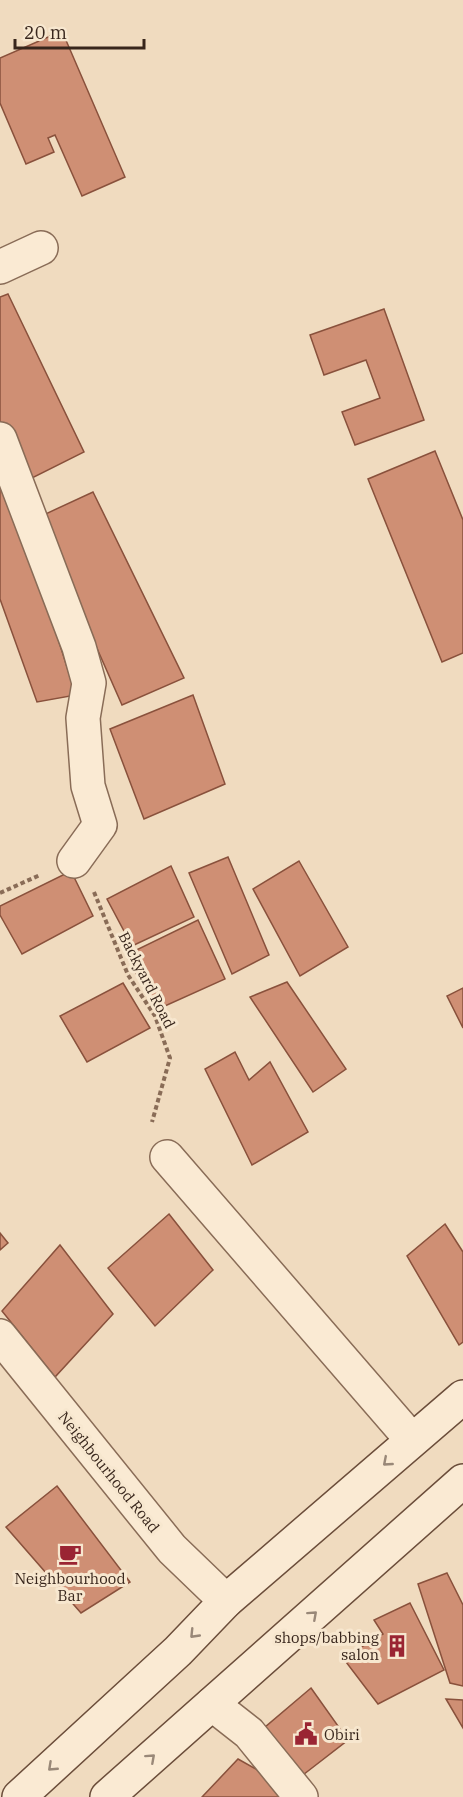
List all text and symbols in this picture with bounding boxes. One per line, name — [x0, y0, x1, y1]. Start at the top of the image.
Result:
scale bar — [15, 12, 144, 50]
text: 20 m — [24, 21, 67, 44]
street label: Backyard Road — [115, 929, 179, 1031]
street label: Neighbourhood Road — [54, 1408, 164, 1536]
one-way arrow — [383, 1455, 394, 1466]
cafe icon: Neighbourhood Bar — [57, 1541, 83, 1567]
place label: Neighbourhood Bar — [14, 1569, 126, 1605]
one-way arrow — [306, 1611, 316, 1622]
one-way arrow — [191, 1626, 202, 1637]
place label: shops/babbing salon — [274, 1628, 379, 1664]
building icon: shops/babbing salon — [384, 1633, 410, 1659]
public building icon: Obiri — [293, 1721, 319, 1747]
place label: Obiri — [324, 1725, 360, 1744]
one-way arrow — [144, 1754, 155, 1765]
one-way arrow — [48, 1760, 58, 1771]

